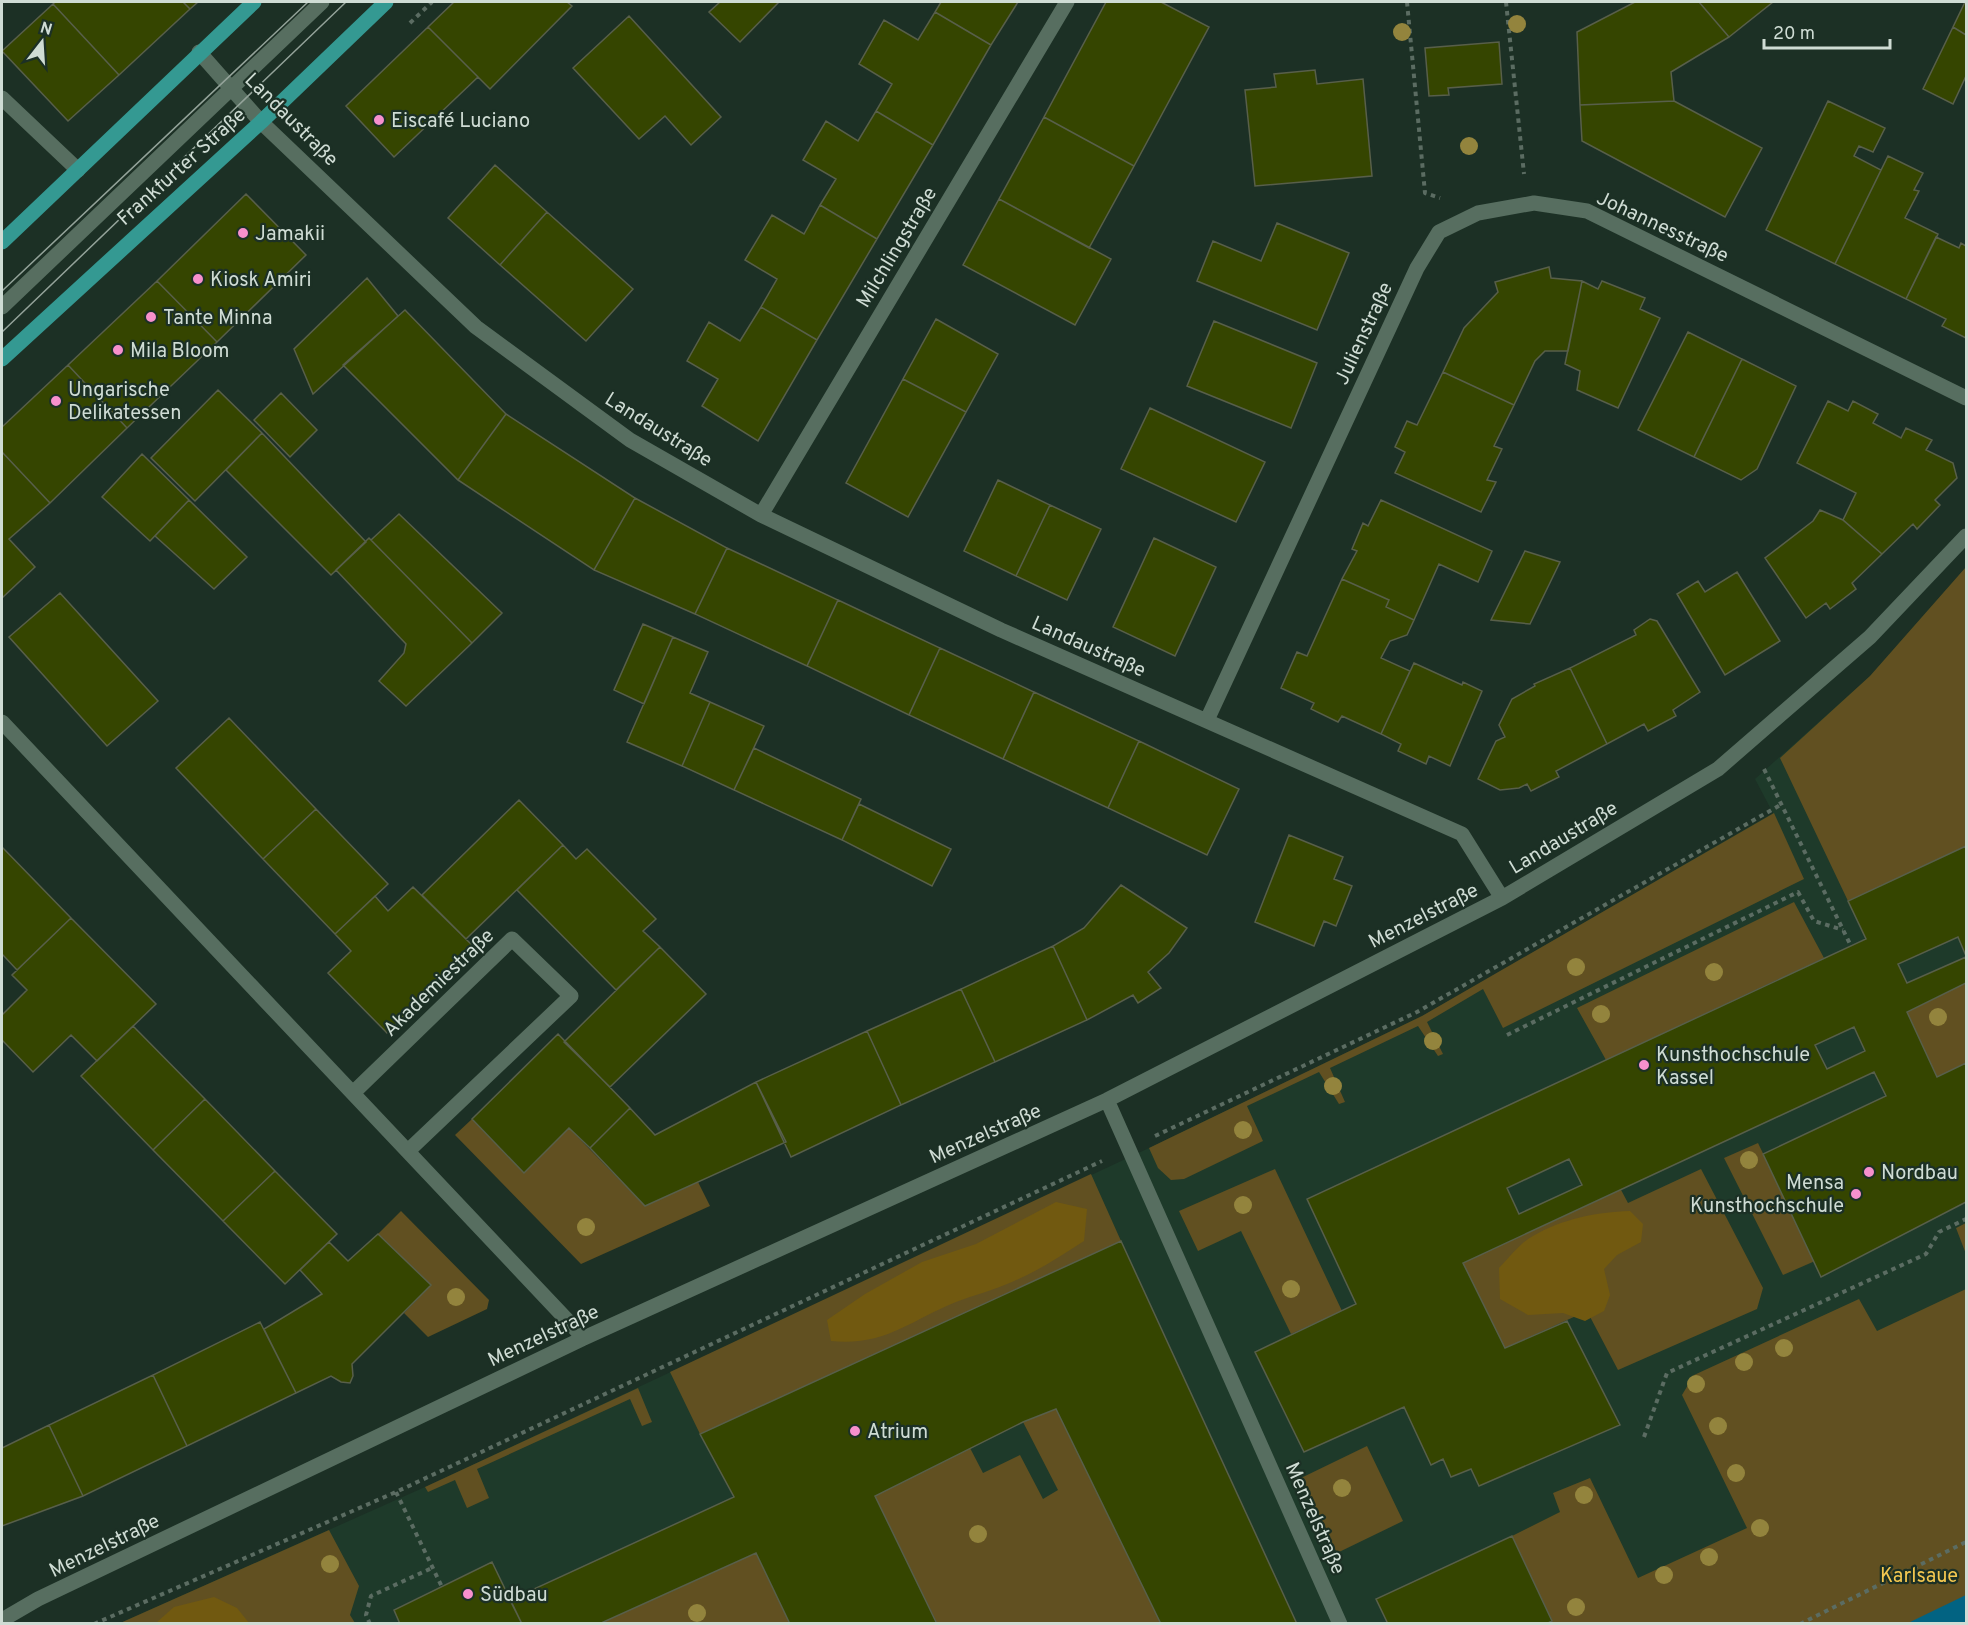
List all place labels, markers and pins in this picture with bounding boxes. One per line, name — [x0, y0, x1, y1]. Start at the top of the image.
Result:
place label: Eiscafé Luciano — [391, 109, 530, 135]
marker: Eiscafé Luciano — [372, 113, 386, 127]
place label: Jamakii — [255, 222, 325, 248]
marker: Jamakii — [236, 226, 250, 240]
place label: Kiosk Amiri — [210, 268, 312, 294]
marker: Kiosk Amiri — [191, 272, 205, 286]
place label: Tante Minna — [163, 306, 272, 332]
marker: Tante Minna — [144, 310, 158, 324]
place label: Mila Bloom — [130, 339, 229, 365]
marker: Mila Bloom — [111, 343, 125, 357]
place label: Ungarische Delikatessen — [68, 378, 182, 427]
marker: Ungarische Delikatessen — [49, 394, 63, 408]
place label: Kunsthochschule Kassel — [1656, 1043, 1810, 1092]
marker: Kunsthochschule Kassel — [1637, 1058, 1651, 1072]
place label: Nordbau — [1881, 1161, 1958, 1187]
marker: Nordbau — [1862, 1165, 1876, 1179]
place label: Mensa Kunsthochschule — [1690, 1171, 1844, 1220]
marker: Mensa Kunsthochschule — [1849, 1187, 1863, 1201]
place label: Atrium — [867, 1420, 928, 1446]
marker: Atrium — [848, 1424, 862, 1438]
place label: Südbau — [480, 1583, 548, 1609]
marker: Südbau — [461, 1587, 475, 1601]

